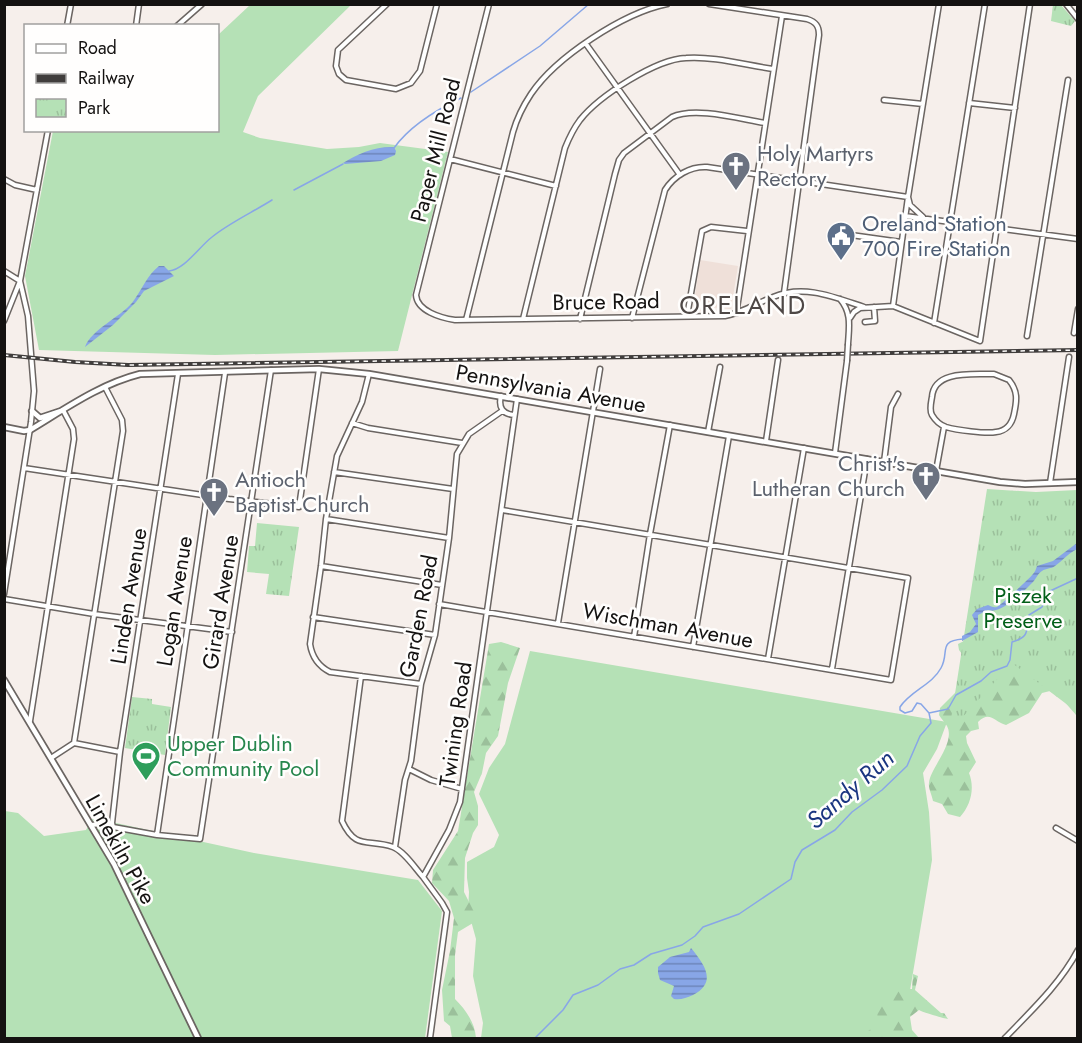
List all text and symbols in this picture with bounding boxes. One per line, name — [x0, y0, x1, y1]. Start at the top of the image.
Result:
legend — [24, 24, 219, 132]
text: Road — [78, 35, 117, 61]
text: Railway — [78, 65, 134, 91]
street label: Paper Mill Road — [402, 74, 468, 226]
text: Park — [78, 95, 110, 121]
place label: Holy Martyrs Rectory — [757, 137, 874, 194]
church icon: Holy Martyrs Rectory — [720, 150, 752, 192]
place label: Oreland Station 700 Fire Station — [862, 207, 1011, 264]
public building icon: Oreland Station 700 Fire Station — [825, 220, 857, 262]
street label: Bruce Road — [552, 284, 660, 318]
district label: ORELAND — [679, 286, 807, 324]
street label: Pennsylvania Avenue — [453, 356, 649, 420]
place label: Christ's Lutheran Church — [752, 447, 905, 504]
church icon: Christ's Lutheran Church — [910, 460, 942, 502]
place label: Antioch Baptist Church — [235, 463, 370, 520]
church icon: Antioch Baptist Church — [198, 476, 230, 518]
street label: Linden Avenue — [101, 525, 155, 667]
street label: Girard Avenue — [194, 532, 246, 672]
street label: Logan Avenue — [148, 533, 200, 669]
street label: Garden Road — [390, 552, 446, 680]
park label: Piszek Preserve — [983, 579, 1063, 636]
street label: Wischman Avenue — [580, 594, 756, 656]
street label: Twining Road — [430, 660, 480, 788]
place label: Upper Dublin Community Pool — [167, 727, 319, 784]
sports icon: Upper Dublin Community Pool — [130, 740, 162, 782]
water label: Sandy Run — [798, 741, 902, 837]
street label: Limekiln Pike — [78, 788, 164, 910]

